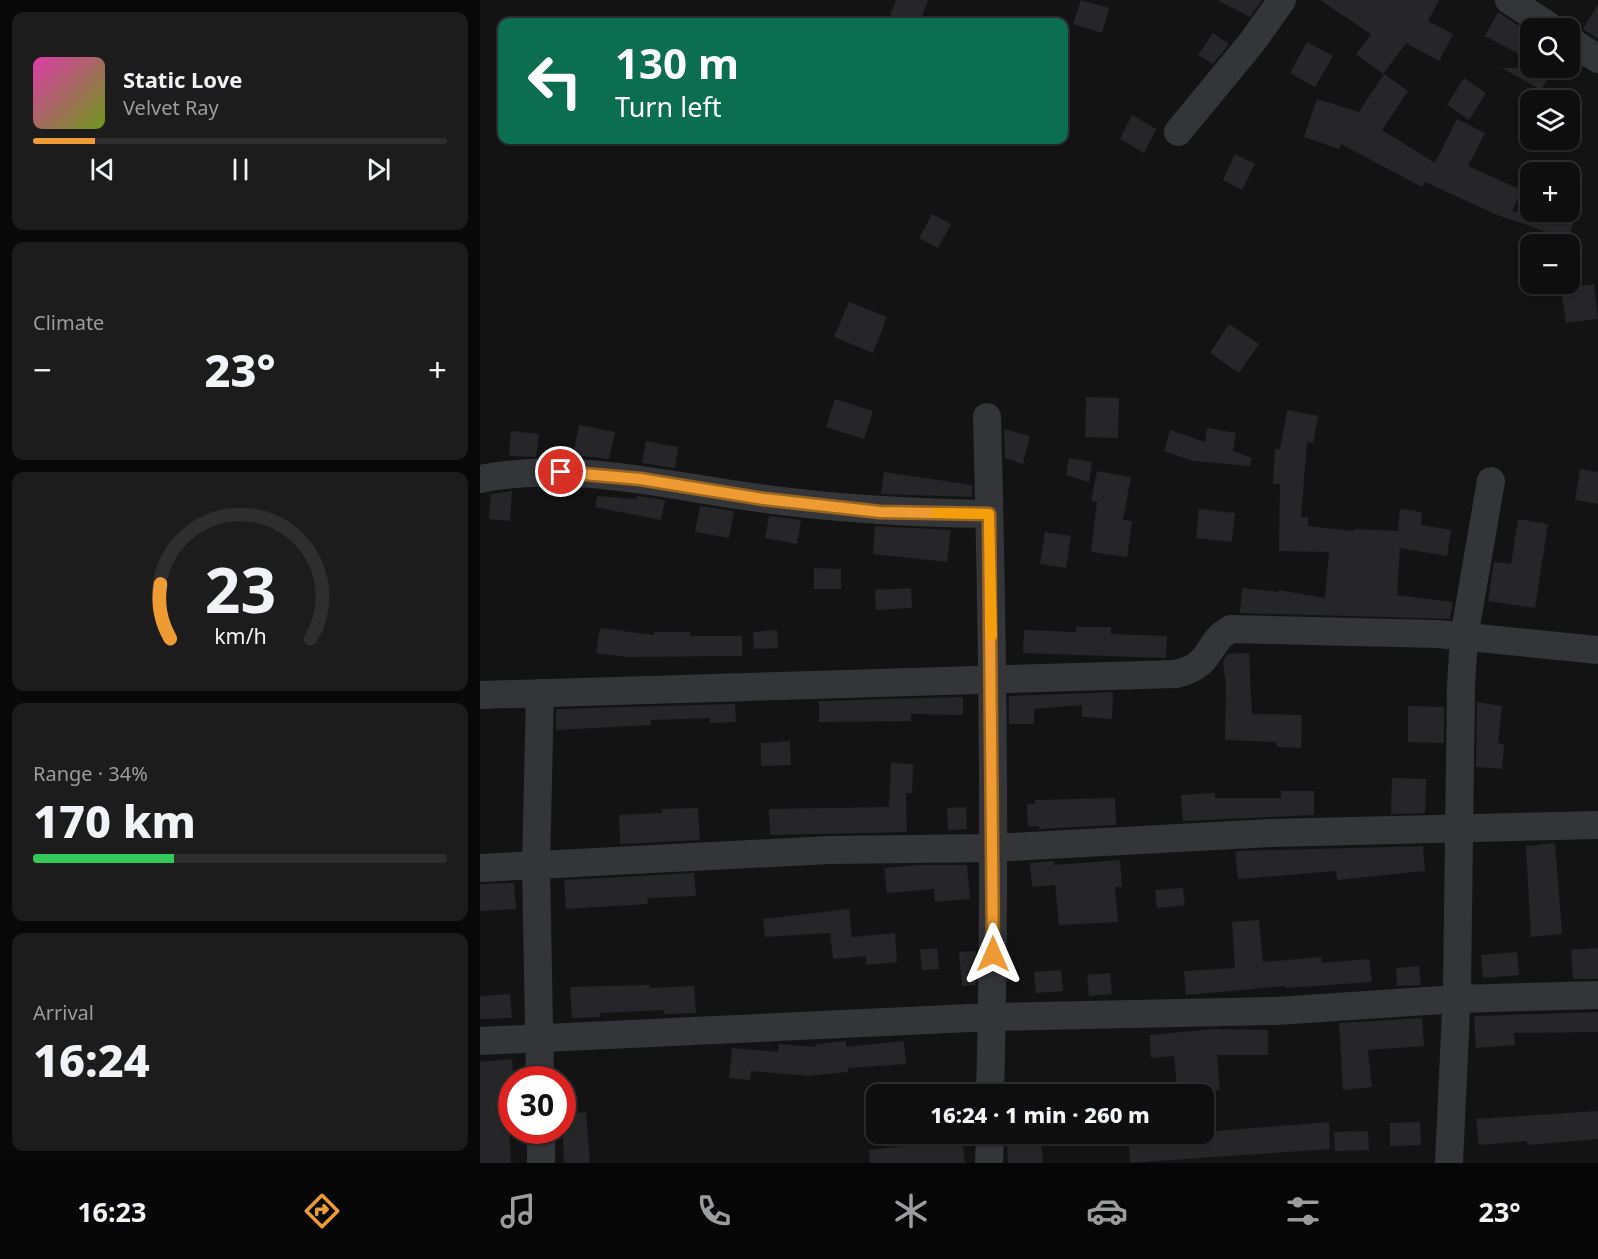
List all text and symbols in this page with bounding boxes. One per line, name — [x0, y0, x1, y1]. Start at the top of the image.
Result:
map controls — [1520, 18, 1580, 294]
button: search — [1520, 18, 1580, 78]
text: 130 m — [615, 34, 739, 91]
icon: left — [516, 42, 594, 120]
text: Static Love — [123, 64, 242, 94]
text: Turn left — [615, 88, 721, 125]
button: layers — [1520, 90, 1580, 150]
text: Velvet Ray — [123, 94, 219, 121]
icon: previous — [86, 153, 119, 186]
icon: pause — [224, 153, 257, 186]
icon: next — [362, 153, 395, 186]
button: + — [1520, 162, 1580, 222]
button: − — [1520, 234, 1580, 294]
text: Climate — [33, 309, 104, 336]
text: 23° — [204, 339, 276, 400]
text: − — [33, 347, 52, 392]
text: + — [428, 347, 447, 392]
pin — [535, 446, 586, 497]
icon: arrive — [544, 455, 577, 488]
text: 23 — [204, 546, 276, 631]
text: km/h — [214, 621, 266, 650]
text: Range · 34% — [33, 760, 148, 787]
text: 170 km — [33, 790, 196, 851]
position arrow — [961, 922, 1025, 986]
text: Arrival — [33, 999, 94, 1026]
text: 16:24 — [33, 1029, 150, 1090]
speed limit sign: 30 — [498, 1066, 576, 1144]
text: 16:24 · 1 min · 260 m — [930, 1099, 1150, 1129]
icon: directions — [301, 1190, 343, 1232]
icon: music — [497, 1190, 539, 1232]
icon: phone — [693, 1190, 735, 1232]
icon: climate — [890, 1190, 932, 1232]
icon: car — [1086, 1190, 1128, 1232]
icon: filters — [1282, 1190, 1324, 1232]
text: 16:23 — [77, 1193, 147, 1230]
text: 23° — [1478, 1193, 1521, 1230]

